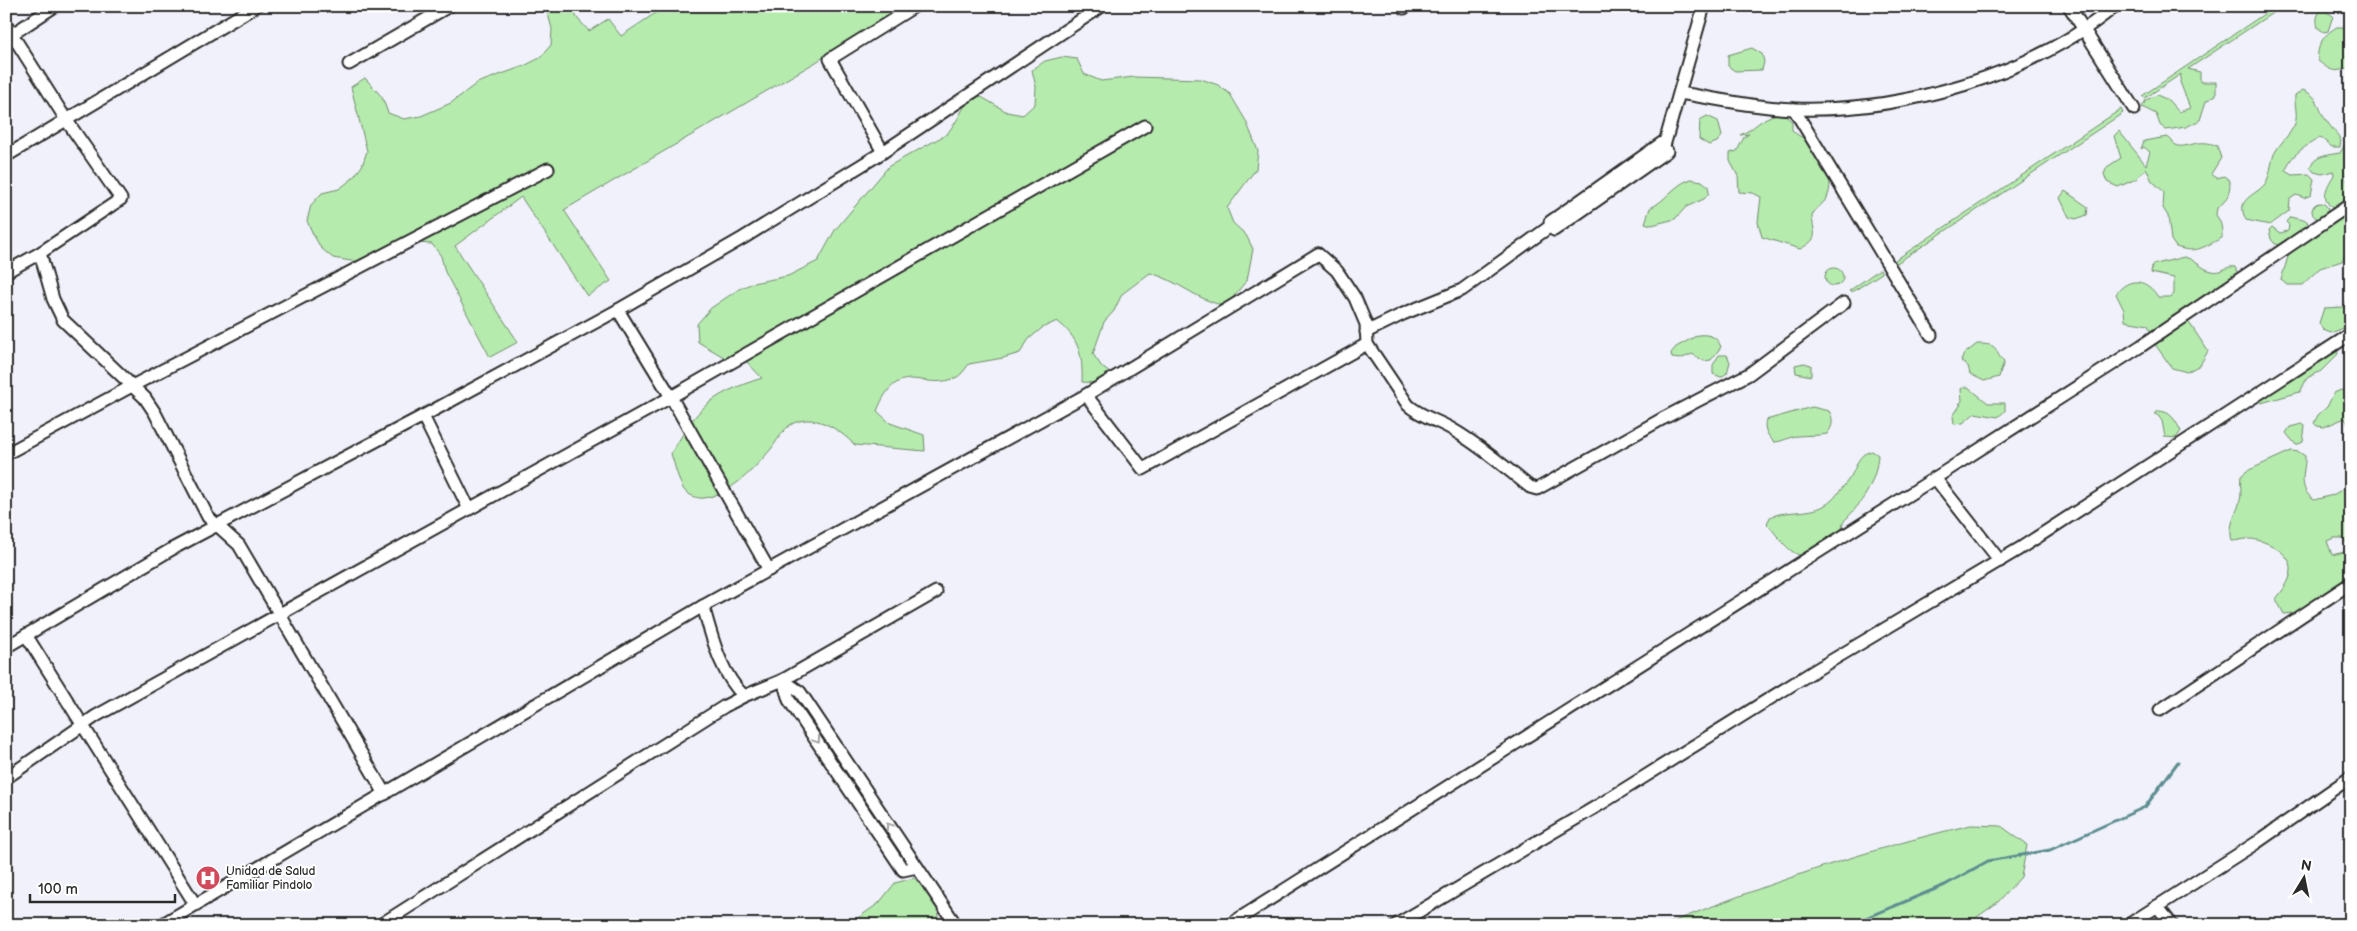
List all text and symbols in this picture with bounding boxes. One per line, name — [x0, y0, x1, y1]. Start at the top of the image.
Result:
one-way arrow — [810, 735, 820, 744]
one-way arrow — [886, 823, 895, 832]
north arrow — [2280, 854, 2330, 904]
text: N — [2300, 856, 2313, 875]
place label: Unidad de Salud Familiar Pindolo — [226, 864, 316, 893]
hospital icon: Unidad de Salud Familiar Pindolo — [195, 865, 221, 891]
scale bar — [30, 871, 175, 903]
text: 100 m — [38, 880, 78, 899]

